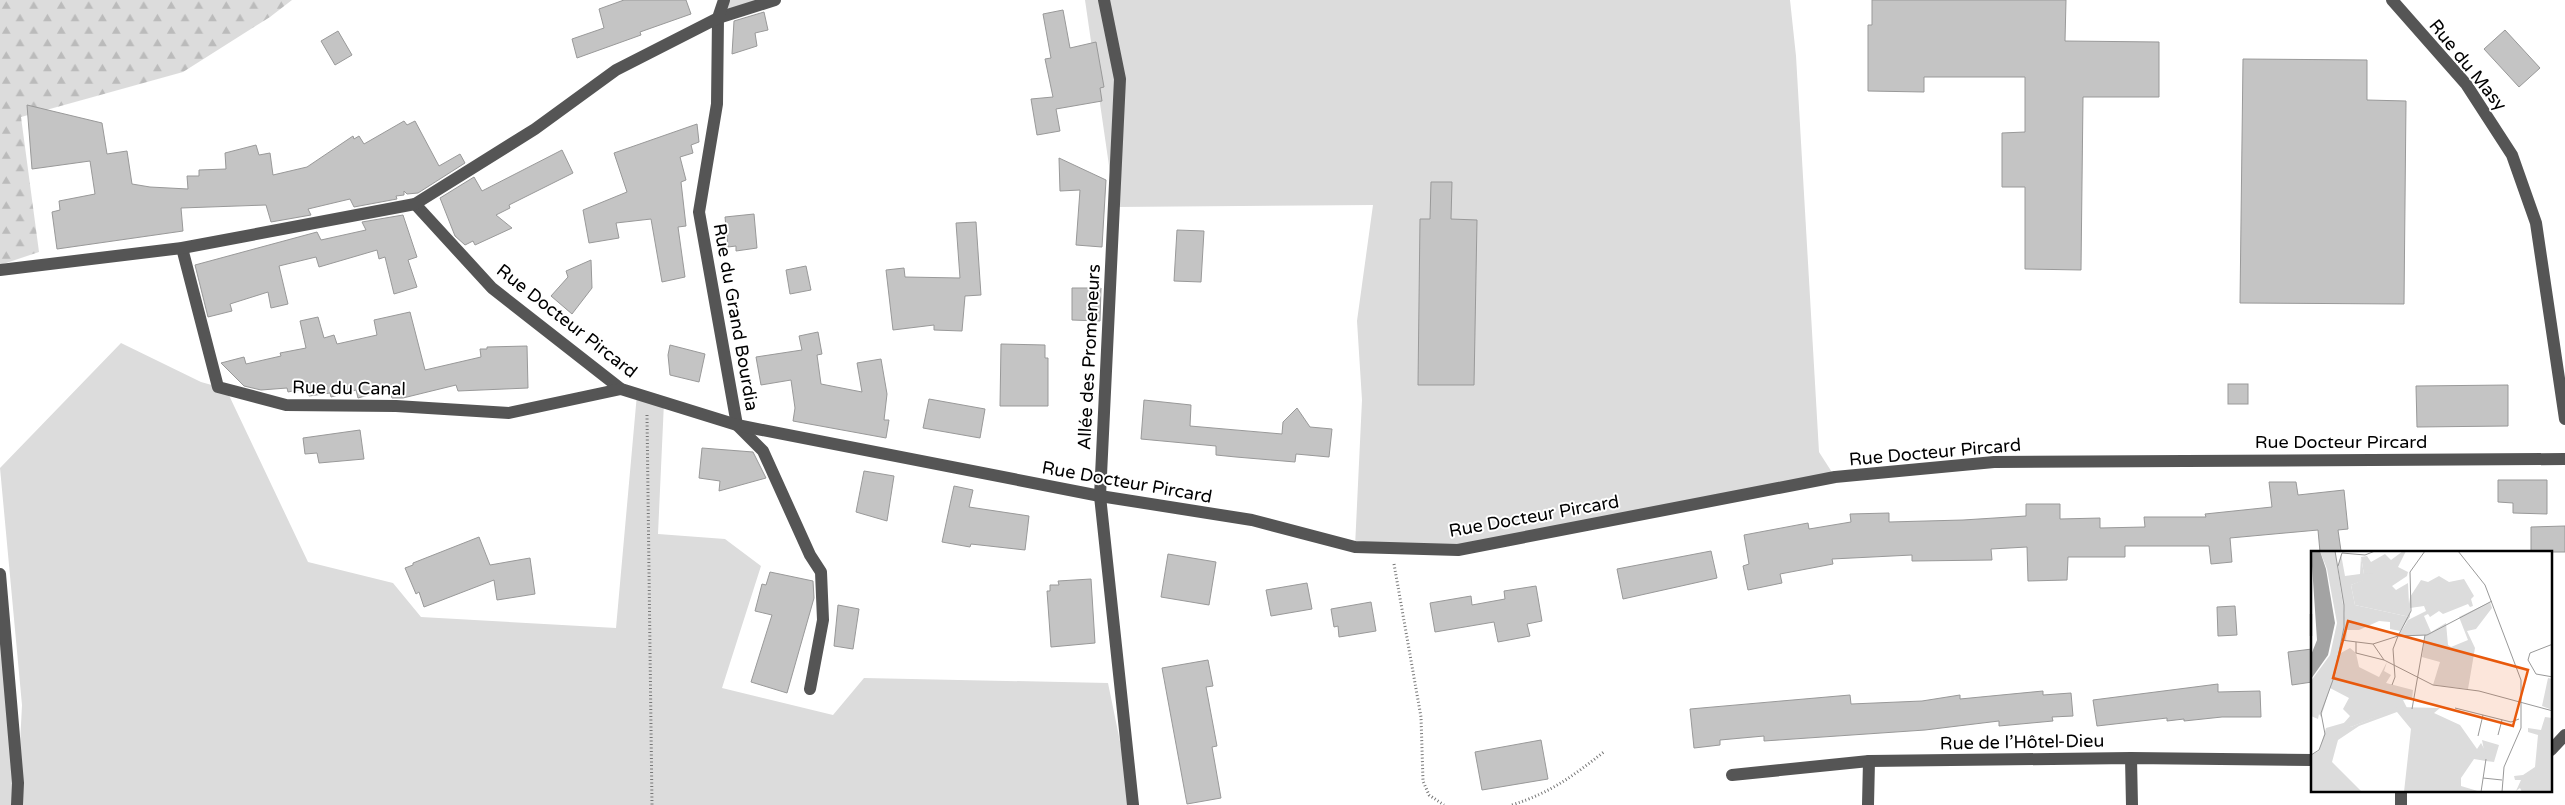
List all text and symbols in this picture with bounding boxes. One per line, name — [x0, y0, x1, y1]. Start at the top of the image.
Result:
street label: Rue du Masy — [2424, 15, 2512, 115]
street label: Rue du Grand Bourdia — [709, 221, 763, 413]
street label: Rue Docteur Pircard — [492, 259, 642, 383]
street label: Allée des Promeneurs — [1073, 264, 1105, 450]
street label: Rue du Canal — [292, 376, 406, 400]
street label: Rue Docteur Pircard — [2255, 431, 2427, 453]
street label: Rue Docteur Pircard — [1848, 434, 2022, 470]
street label: Rue Docteur Pircard — [1040, 456, 1214, 508]
street label: Rue Docteur Pircard — [1447, 490, 1621, 542]
inset map — [2311, 551, 2552, 792]
street label: Rue de l’Hôtel-Dieu — [1940, 730, 2104, 754]

